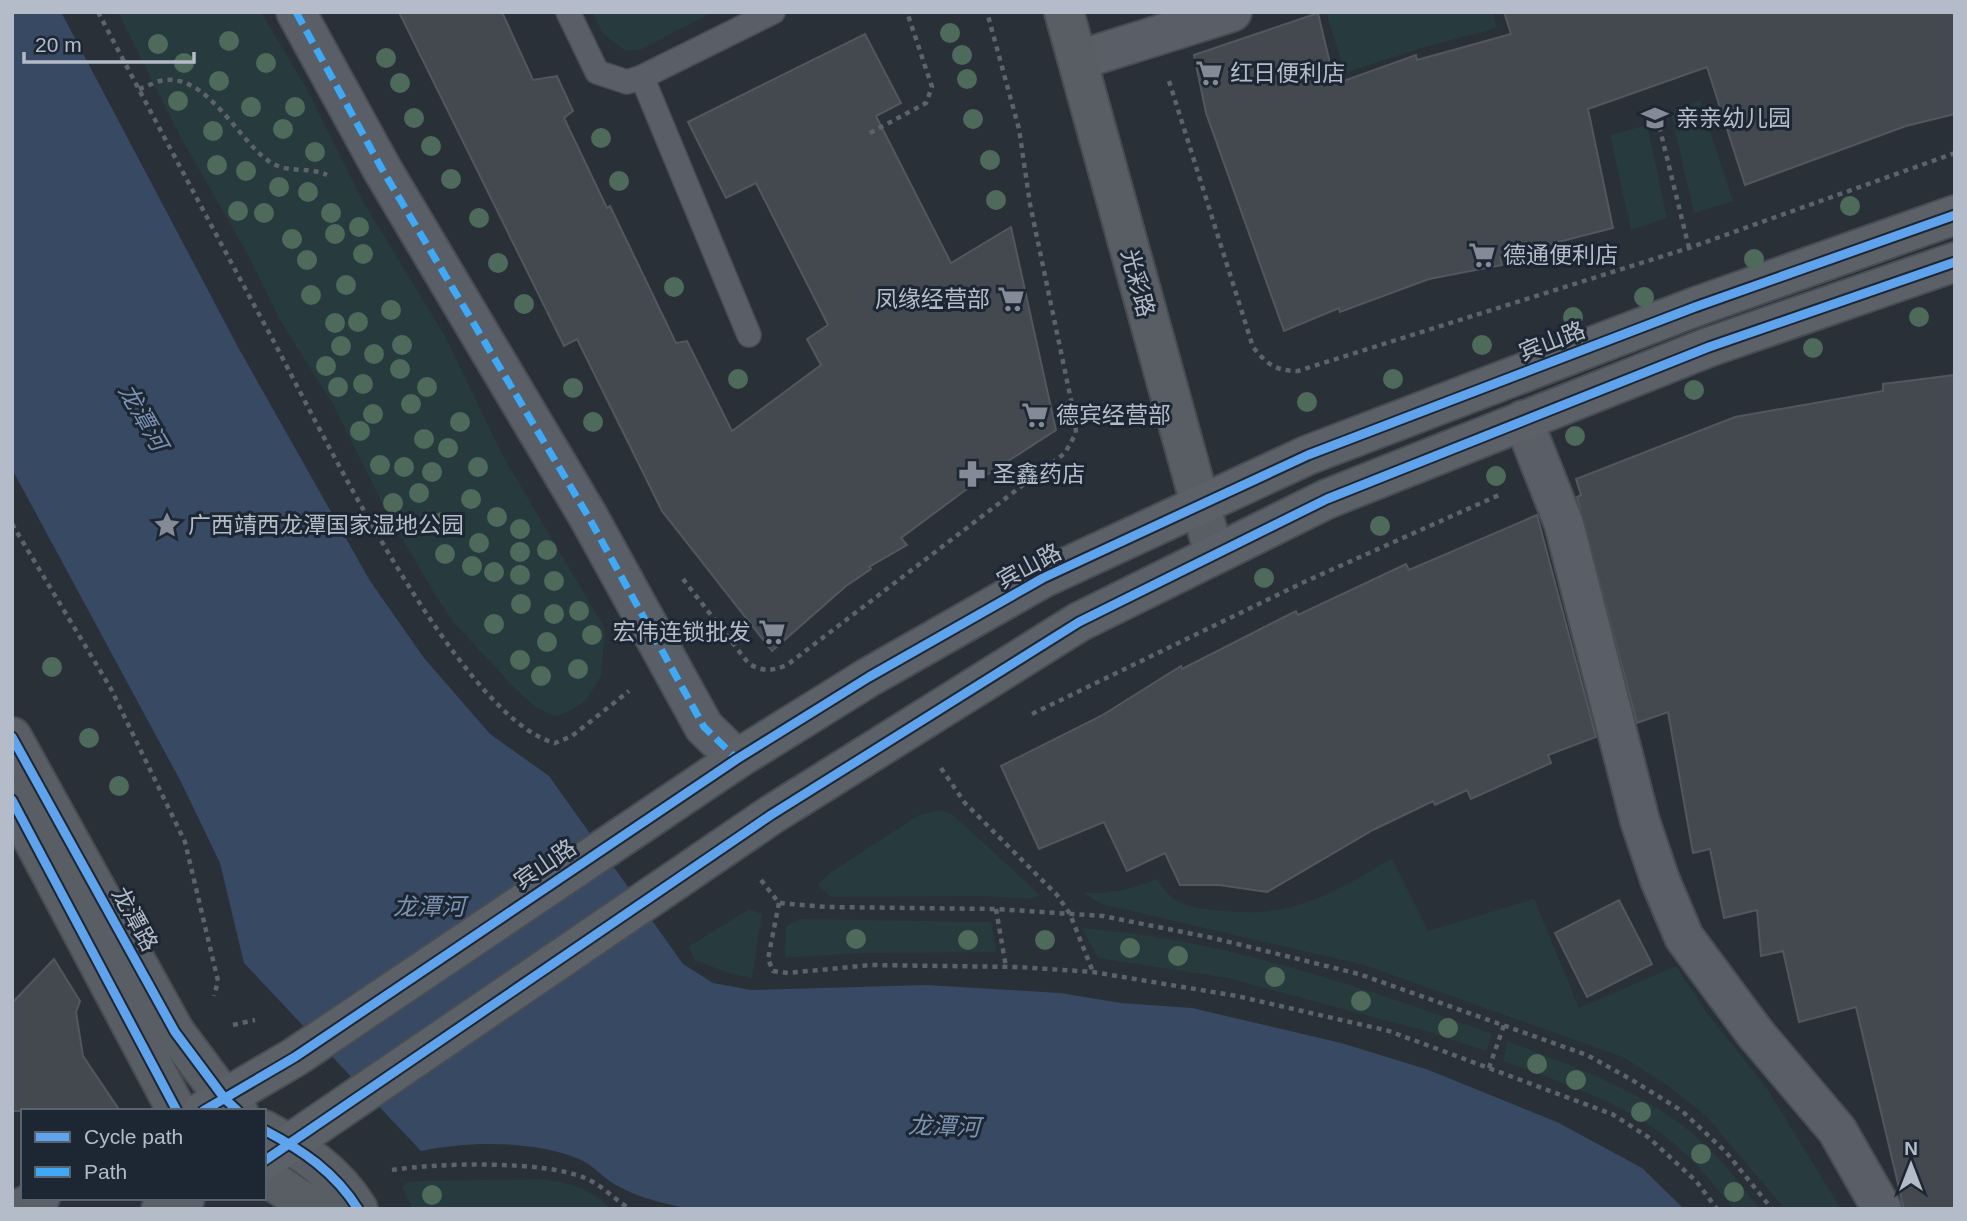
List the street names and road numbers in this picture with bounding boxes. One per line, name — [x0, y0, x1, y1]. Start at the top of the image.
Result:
street label: 光彩路 — [1117, 246, 1159, 320]
street label: 宾山路 — [1515, 316, 1589, 366]
street label: 宾山路 — [992, 538, 1066, 594]
street label: 宾山路 — [509, 834, 581, 894]
street label: 龙潭路 — [107, 883, 163, 955]

